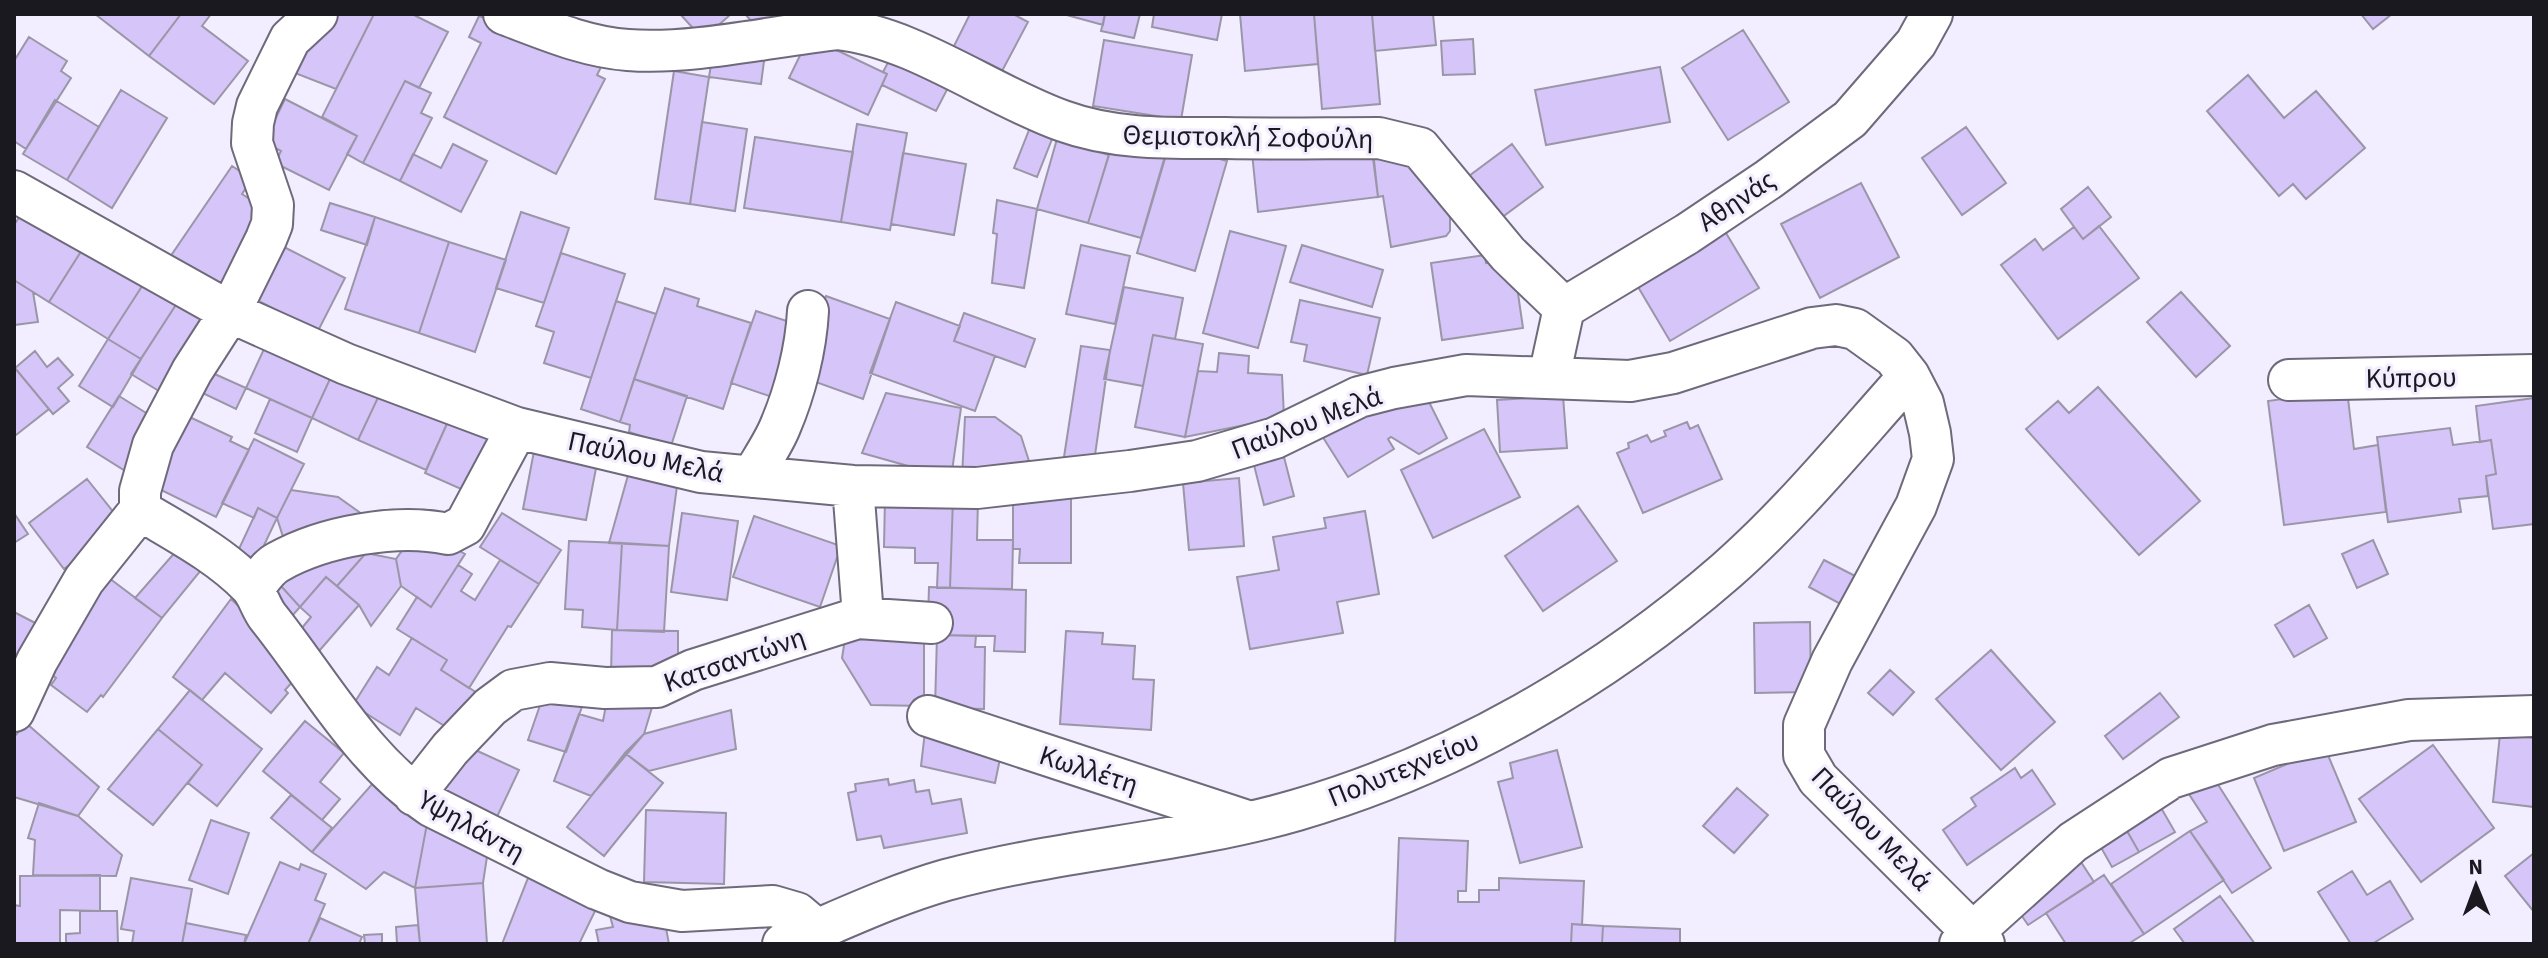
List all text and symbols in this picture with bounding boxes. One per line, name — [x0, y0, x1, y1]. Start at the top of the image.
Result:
street label: Θεμιστοκλή Σοφούλη — [1122, 115, 1374, 159]
street label: Αθηνάς — [1690, 160, 1783, 241]
street label: Κύπρου — [2365, 357, 2457, 399]
street label: Παύλου Μελά — [1225, 376, 1388, 470]
street label: Παύλου Μελά — [564, 421, 728, 493]
street label: Κατσαντώνη — [658, 617, 811, 703]
street label: Πολυτεχνείου — [1322, 720, 1485, 817]
street label: Κωλλέτη — [1034, 735, 1143, 805]
street label: Παύλου Μελά — [1802, 758, 1941, 900]
street label: Υψηλάντη — [410, 780, 532, 872]
north arrow — [2436, 846, 2516, 926]
text: N — [2468, 851, 2483, 883]

